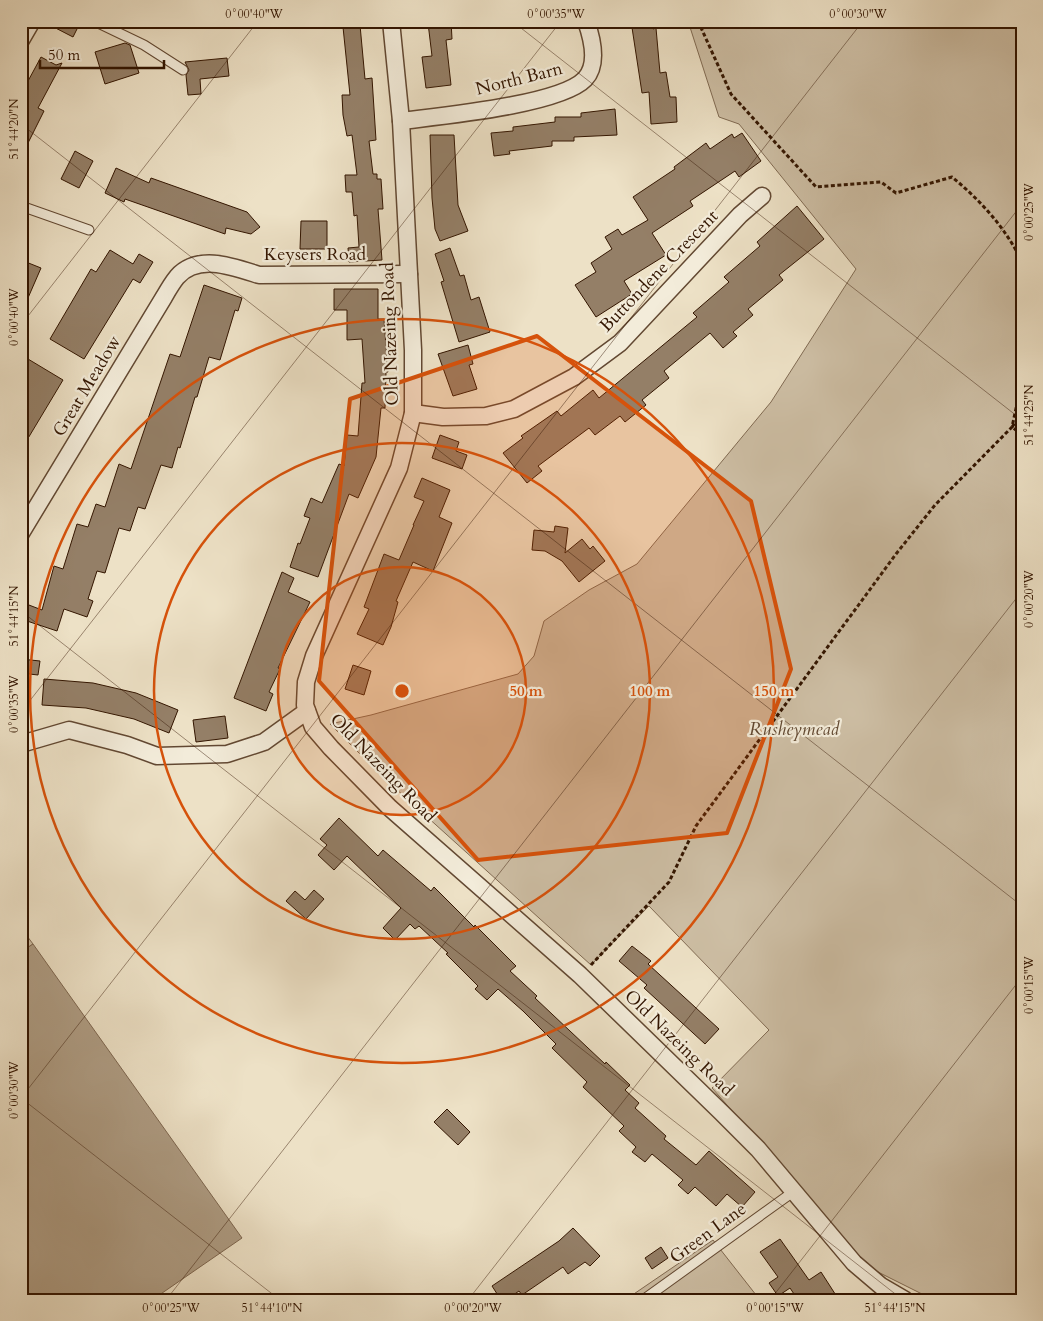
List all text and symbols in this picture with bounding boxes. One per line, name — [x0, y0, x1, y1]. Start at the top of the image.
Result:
text: 0°00'40"W — [225, 6, 284, 22]
text: 0°00'35"W — [527, 6, 586, 22]
text: 0°00'30"W — [829, 6, 888, 22]
scale bar — [40, 38, 164, 70]
text: 50 m — [48, 45, 80, 65]
street label: North Barn — [473, 56, 566, 102]
text: 51°44'20"N — [6, 98, 22, 159]
text: 0°00'25"W — [1021, 182, 1037, 241]
street label: Buttondene Crescent — [594, 204, 724, 338]
street label: Keysers Road — [264, 242, 367, 267]
street label: Old Nazeing Road — [375, 261, 405, 406]
text: 0°00'40"W — [6, 287, 22, 346]
street label: Great Meadow — [47, 330, 127, 441]
text: 51°44'25"N — [1021, 384, 1037, 445]
text: 0°00'20"W — [1021, 569, 1037, 628]
text: 51°44'15"N — [6, 585, 22, 646]
text: 0°00'35"W — [6, 674, 22, 733]
text: 50 m — [509, 681, 543, 701]
text: 100 m — [630, 681, 671, 701]
text: 150 m — [754, 681, 795, 701]
centre of rings — [393, 682, 411, 700]
street label: Old Nazeing Road — [324, 708, 442, 829]
park label: Rusheymead — [749, 717, 840, 742]
text: 0°00'15"W — [1021, 955, 1037, 1014]
street label: Old Nazeing Road — [619, 984, 740, 1102]
text: 0°00'30"W — [6, 1060, 22, 1119]
street label: Green Lane — [665, 1197, 751, 1269]
text: 0°00'25"W — [142, 1300, 201, 1316]
text: 51°44'10"N — [242, 1300, 303, 1316]
text: 0°00'20"W — [444, 1300, 503, 1316]
text: 0°00'15"W — [746, 1300, 805, 1316]
text: 51°44'15"N — [865, 1300, 926, 1316]

